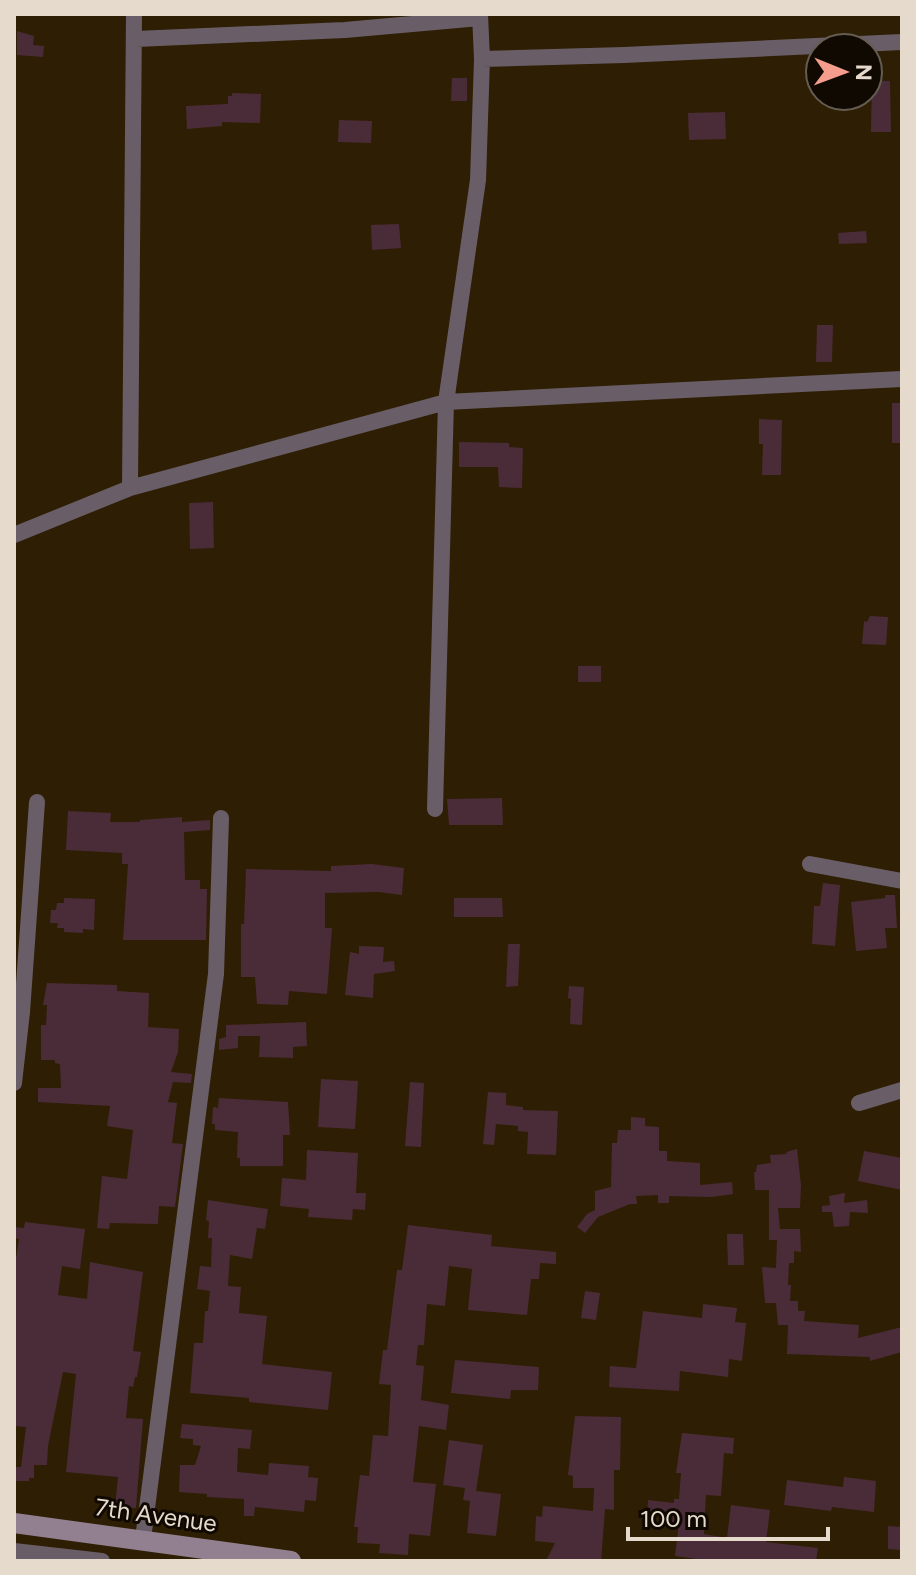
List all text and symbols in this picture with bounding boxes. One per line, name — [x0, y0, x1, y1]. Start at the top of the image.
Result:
north arrow — [804, 32, 884, 112]
text: N — [850, 64, 877, 81]
scale bar — [628, 1491, 828, 1541]
street label: 7th Avenue — [93, 1492, 219, 1538]
text: 100 m — [640, 1504, 707, 1533]

